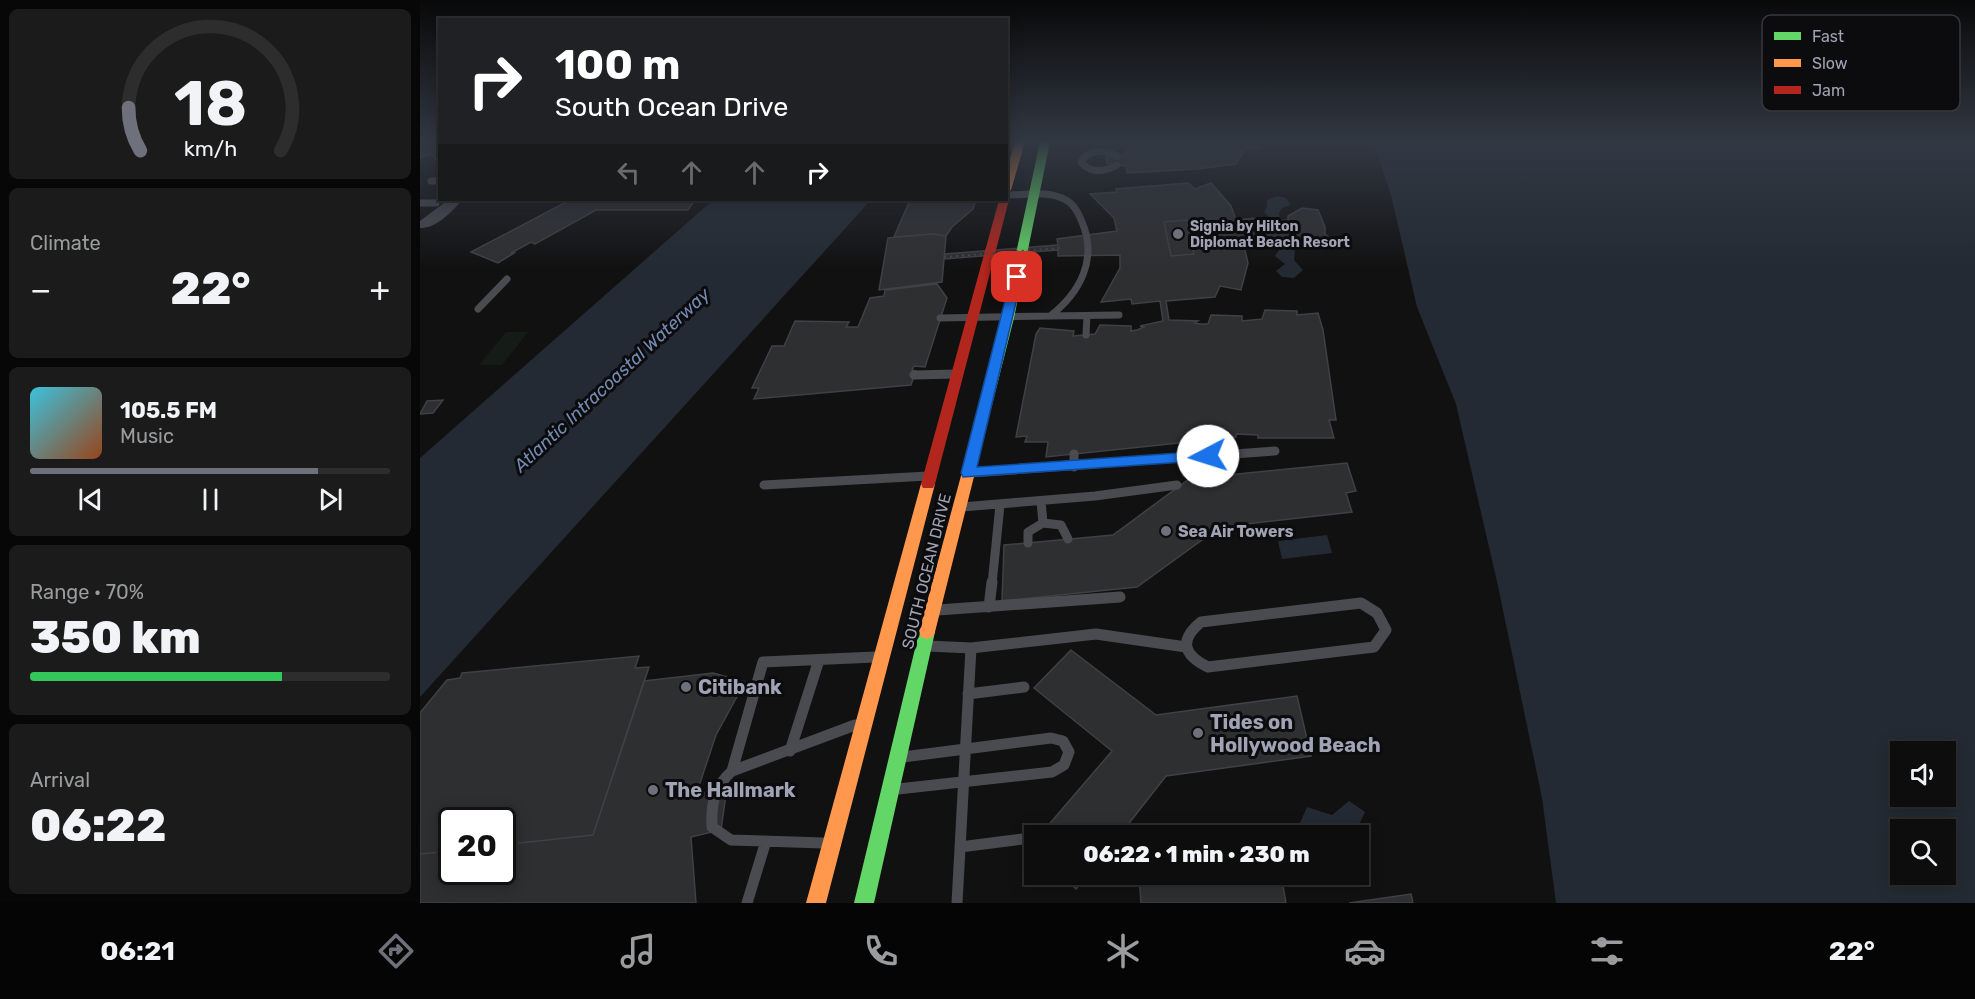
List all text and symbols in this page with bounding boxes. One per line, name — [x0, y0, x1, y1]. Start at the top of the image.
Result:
legend — [1762, 15, 1960, 111]
text: Fast — [1812, 27, 1844, 46]
text: 100 m — [555, 40, 680, 90]
icon: right — [456, 42, 534, 120]
text: Slow — [1812, 54, 1848, 73]
text: 18 — [173, 67, 247, 141]
text: Jam — [1812, 81, 1845, 100]
text: South Ocean Drive — [555, 91, 788, 123]
text: km/h — [183, 136, 237, 161]
icon: left — [612, 156, 645, 189]
icon: ahead — [675, 156, 708, 189]
icon: ahead — [738, 156, 771, 189]
icon: right — [801, 156, 834, 189]
place label: Signia by Hilton Diplomat Beach Resort — [1190, 218, 1350, 251]
marker: Signia by Hilton Diplomat Beach Resort — [1171, 227, 1185, 241]
text: Climate — [30, 231, 101, 255]
pin — [991, 251, 1042, 302]
icon: arrive — [1000, 260, 1033, 293]
text: 22° — [171, 262, 250, 315]
text: − — [30, 270, 51, 309]
text: + — [369, 270, 390, 309]
water label: Atlantic Intracoastal Waterway — [509, 283, 715, 477]
text: 105.5 FM — [120, 397, 217, 424]
text: Music — [120, 424, 174, 448]
position arrow — [1176, 424, 1240, 488]
icon: previous — [74, 483, 107, 516]
icon: pause — [194, 483, 227, 516]
icon: next — [314, 483, 347, 516]
street label: SOUTH OCEAN DRIVE — [898, 491, 955, 651]
place label: Sea Air Towers — [1178, 522, 1294, 541]
marker: Sea Air Towers — [1159, 524, 1173, 538]
text: Range · 70% — [30, 580, 144, 604]
text: 350 km — [30, 611, 201, 664]
place label: Citibank — [698, 675, 782, 699]
marker: Citibank — [679, 680, 693, 694]
place label: Tides on Hollywood Beach — [1210, 710, 1381, 757]
marker: Tides on Hollywood Beach — [1191, 726, 1205, 740]
map controls — [1890, 741, 1956, 885]
button: sound — [1890, 741, 1956, 807]
text: Arrival — [30, 768, 90, 792]
place label: The Hallmark — [665, 778, 796, 802]
marker: The Hallmark — [646, 783, 660, 797]
text: 06:22 — [30, 799, 166, 852]
speed limit sign: 20 — [438, 807, 516, 885]
button: search — [1890, 819, 1956, 885]
text: 06:22 · 1 min · 230 m — [1083, 841, 1310, 868]
icon: directions — [375, 930, 417, 972]
icon: music — [617, 930, 659, 972]
icon: phone — [860, 930, 902, 972]
icon: climate — [1102, 930, 1144, 972]
icon: car — [1344, 930, 1386, 972]
icon: filters — [1586, 930, 1628, 972]
text: 06:21 — [100, 935, 175, 967]
text: 22° — [1829, 935, 1875, 967]

